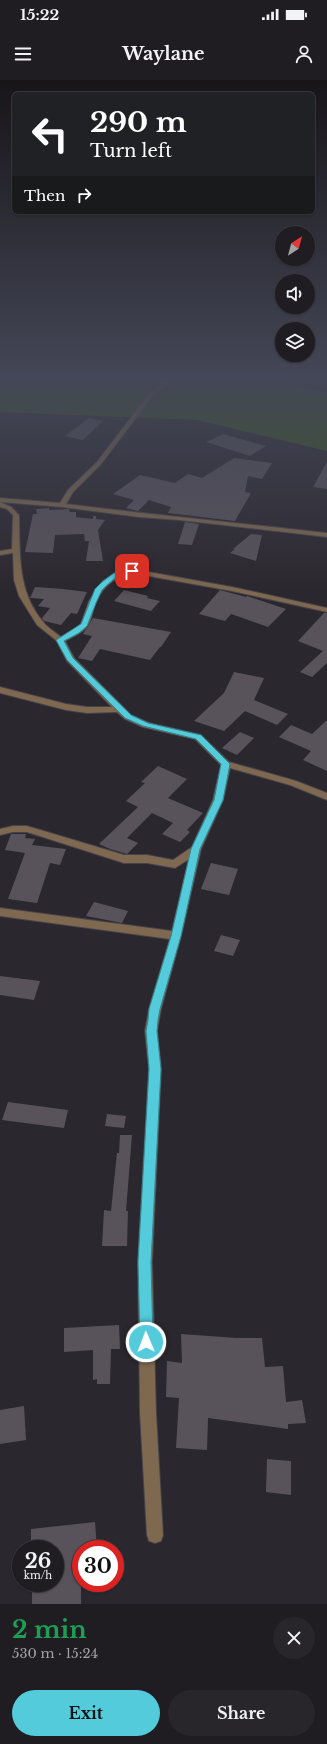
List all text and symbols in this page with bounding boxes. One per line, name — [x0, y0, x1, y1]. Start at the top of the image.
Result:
text: 15:22 — [20, 5, 59, 24]
icon: menu — [12, 43, 34, 65]
text: Waylane — [122, 43, 205, 65]
icon: person — [293, 43, 315, 65]
text: 290 m — [90, 105, 187, 140]
icon: left — [24, 108, 76, 160]
text: Turn left — [90, 140, 172, 162]
icon: right — [73, 184, 95, 206]
text: Then — [24, 186, 65, 205]
north arrow — [275, 226, 315, 266]
map controls — [275, 226, 315, 362]
button: sound — [275, 274, 315, 314]
button: layers — [275, 322, 315, 362]
pin — [115, 554, 149, 588]
icon: arrive — [121, 560, 143, 582]
position arrow — [125, 1321, 167, 1363]
speed limit sign: 30 — [72, 1540, 124, 1592]
text: 26 — [25, 1549, 51, 1573]
text: km/h — [24, 1569, 52, 1582]
text: 2 min — [12, 1615, 87, 1644]
button: close — [273, 1617, 315, 1659]
text: 530 m · 15:24 — [12, 1645, 98, 1662]
button: Exit — [12, 1690, 160, 1736]
button: Share — [168, 1690, 315, 1736]

